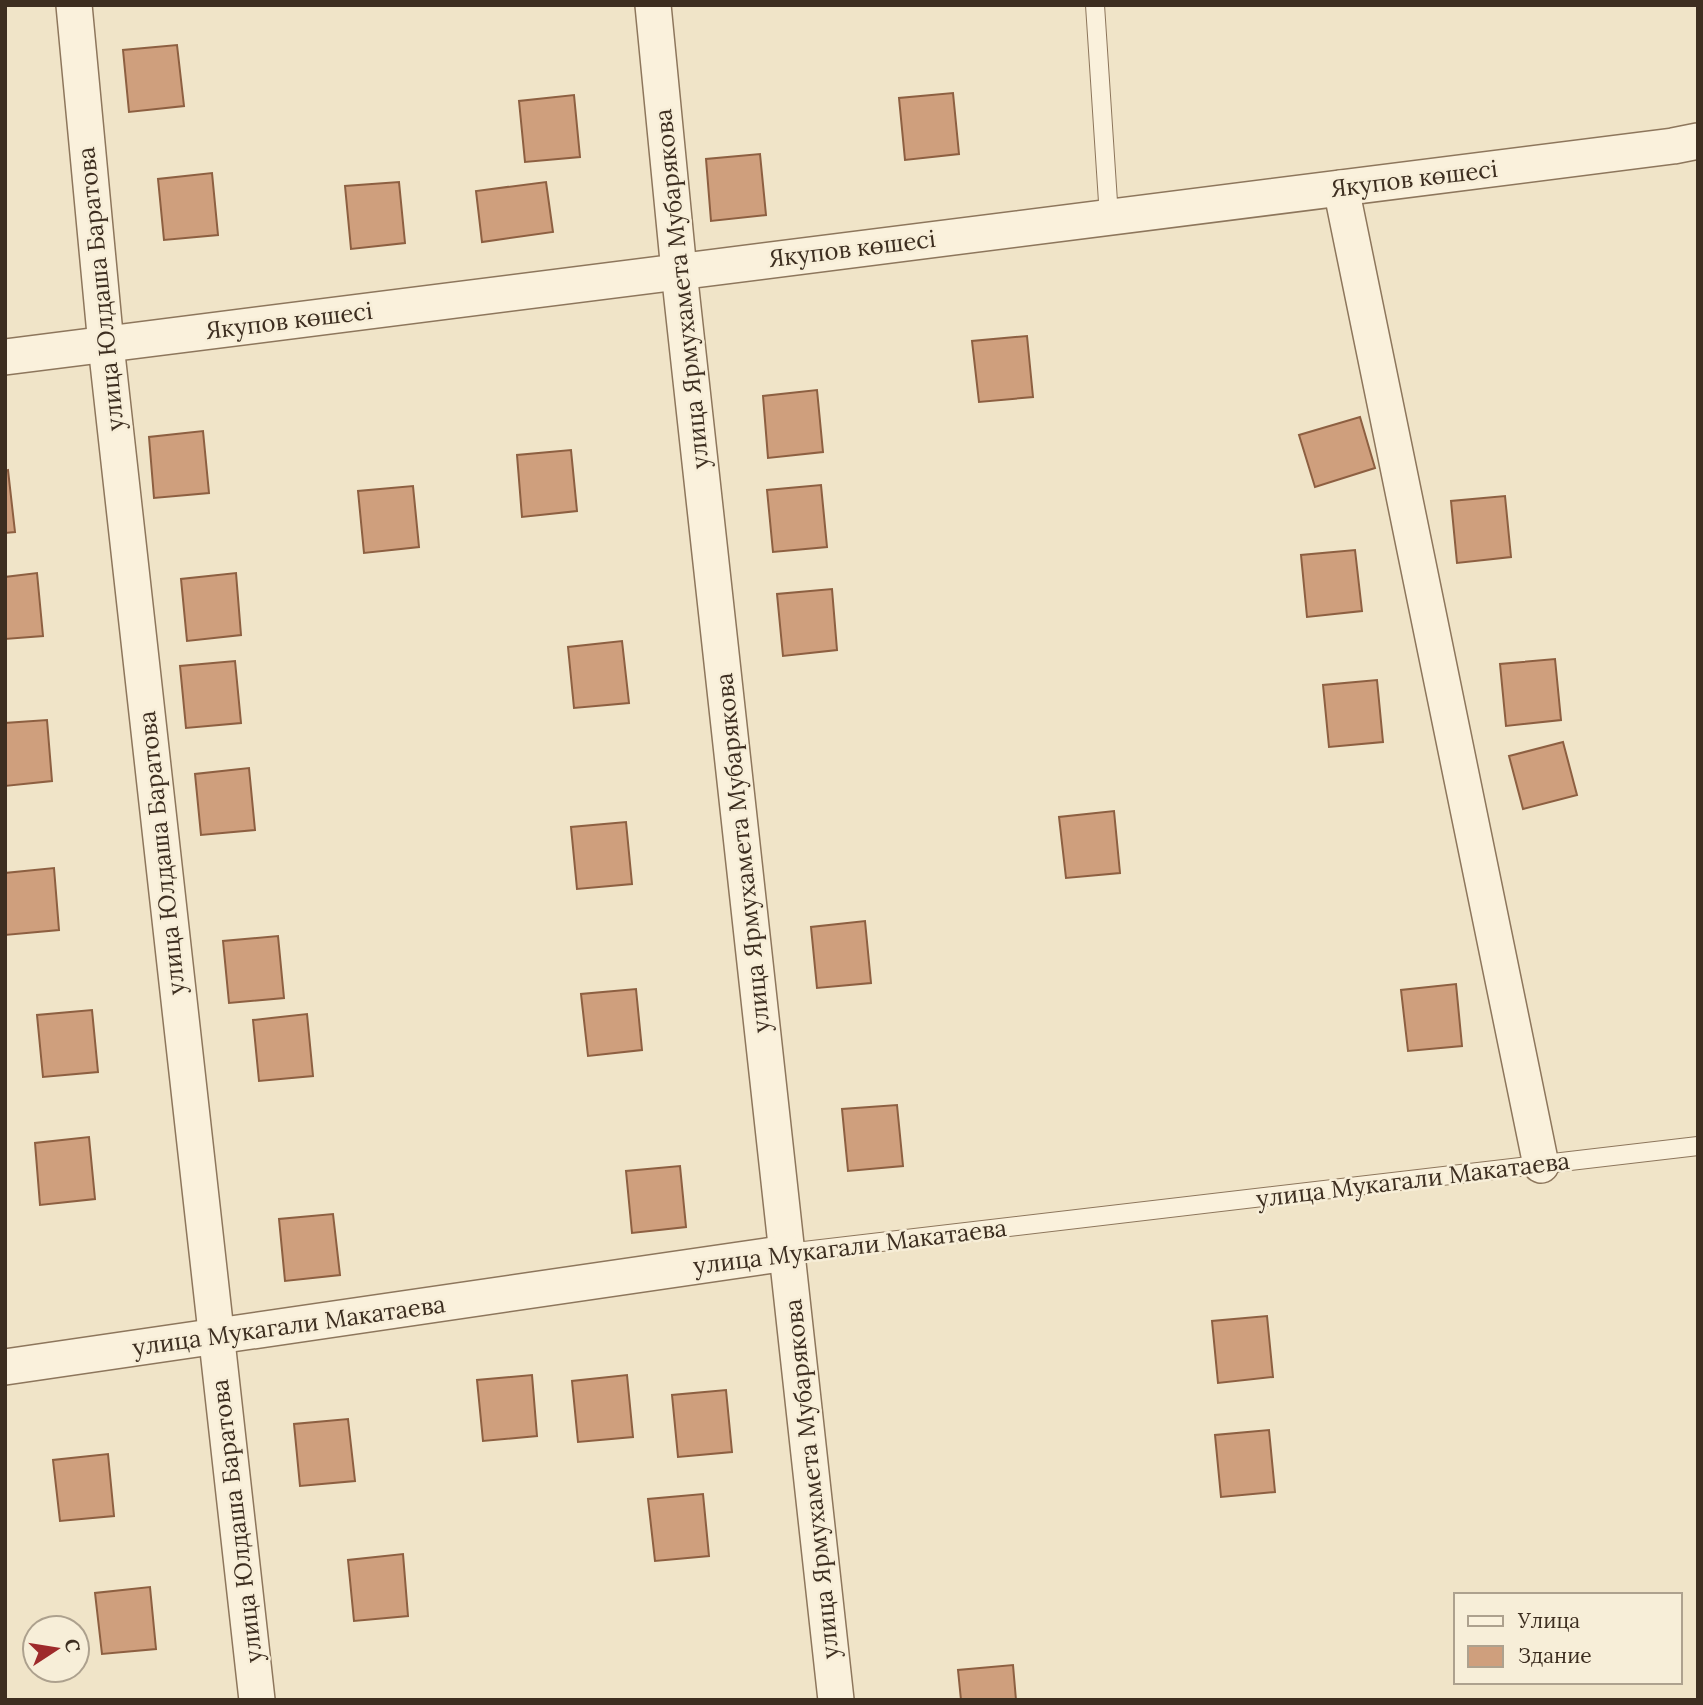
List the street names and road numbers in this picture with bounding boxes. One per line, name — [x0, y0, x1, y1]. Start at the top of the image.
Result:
street label: улица Ярмухамета Мубарякова — [647, 108, 716, 471]
street label: улица Юлдаша Баратова — [70, 146, 131, 433]
street label: Якупов көшесі — [1329, 153, 1499, 204]
street label: Якупов көшесі — [767, 223, 937, 274]
street label: Якупов көшесі — [204, 295, 374, 346]
street label: улица Ярмухамета Мубарякова — [708, 672, 777, 1035]
street label: улица Юлдаша Баратова — [131, 710, 192, 997]
street label: улица Мукагали Макатаева — [1254, 1145, 1571, 1214]
street label: улица Мукагали Макатаева — [691, 1212, 1008, 1281]
street label: улица Мукагали Макатаева — [130, 1288, 447, 1363]
street label: улица Ярмухамета Мубарякова — [777, 1298, 846, 1661]
street label: улица Юлдаша Баратова — [204, 1378, 269, 1665]

